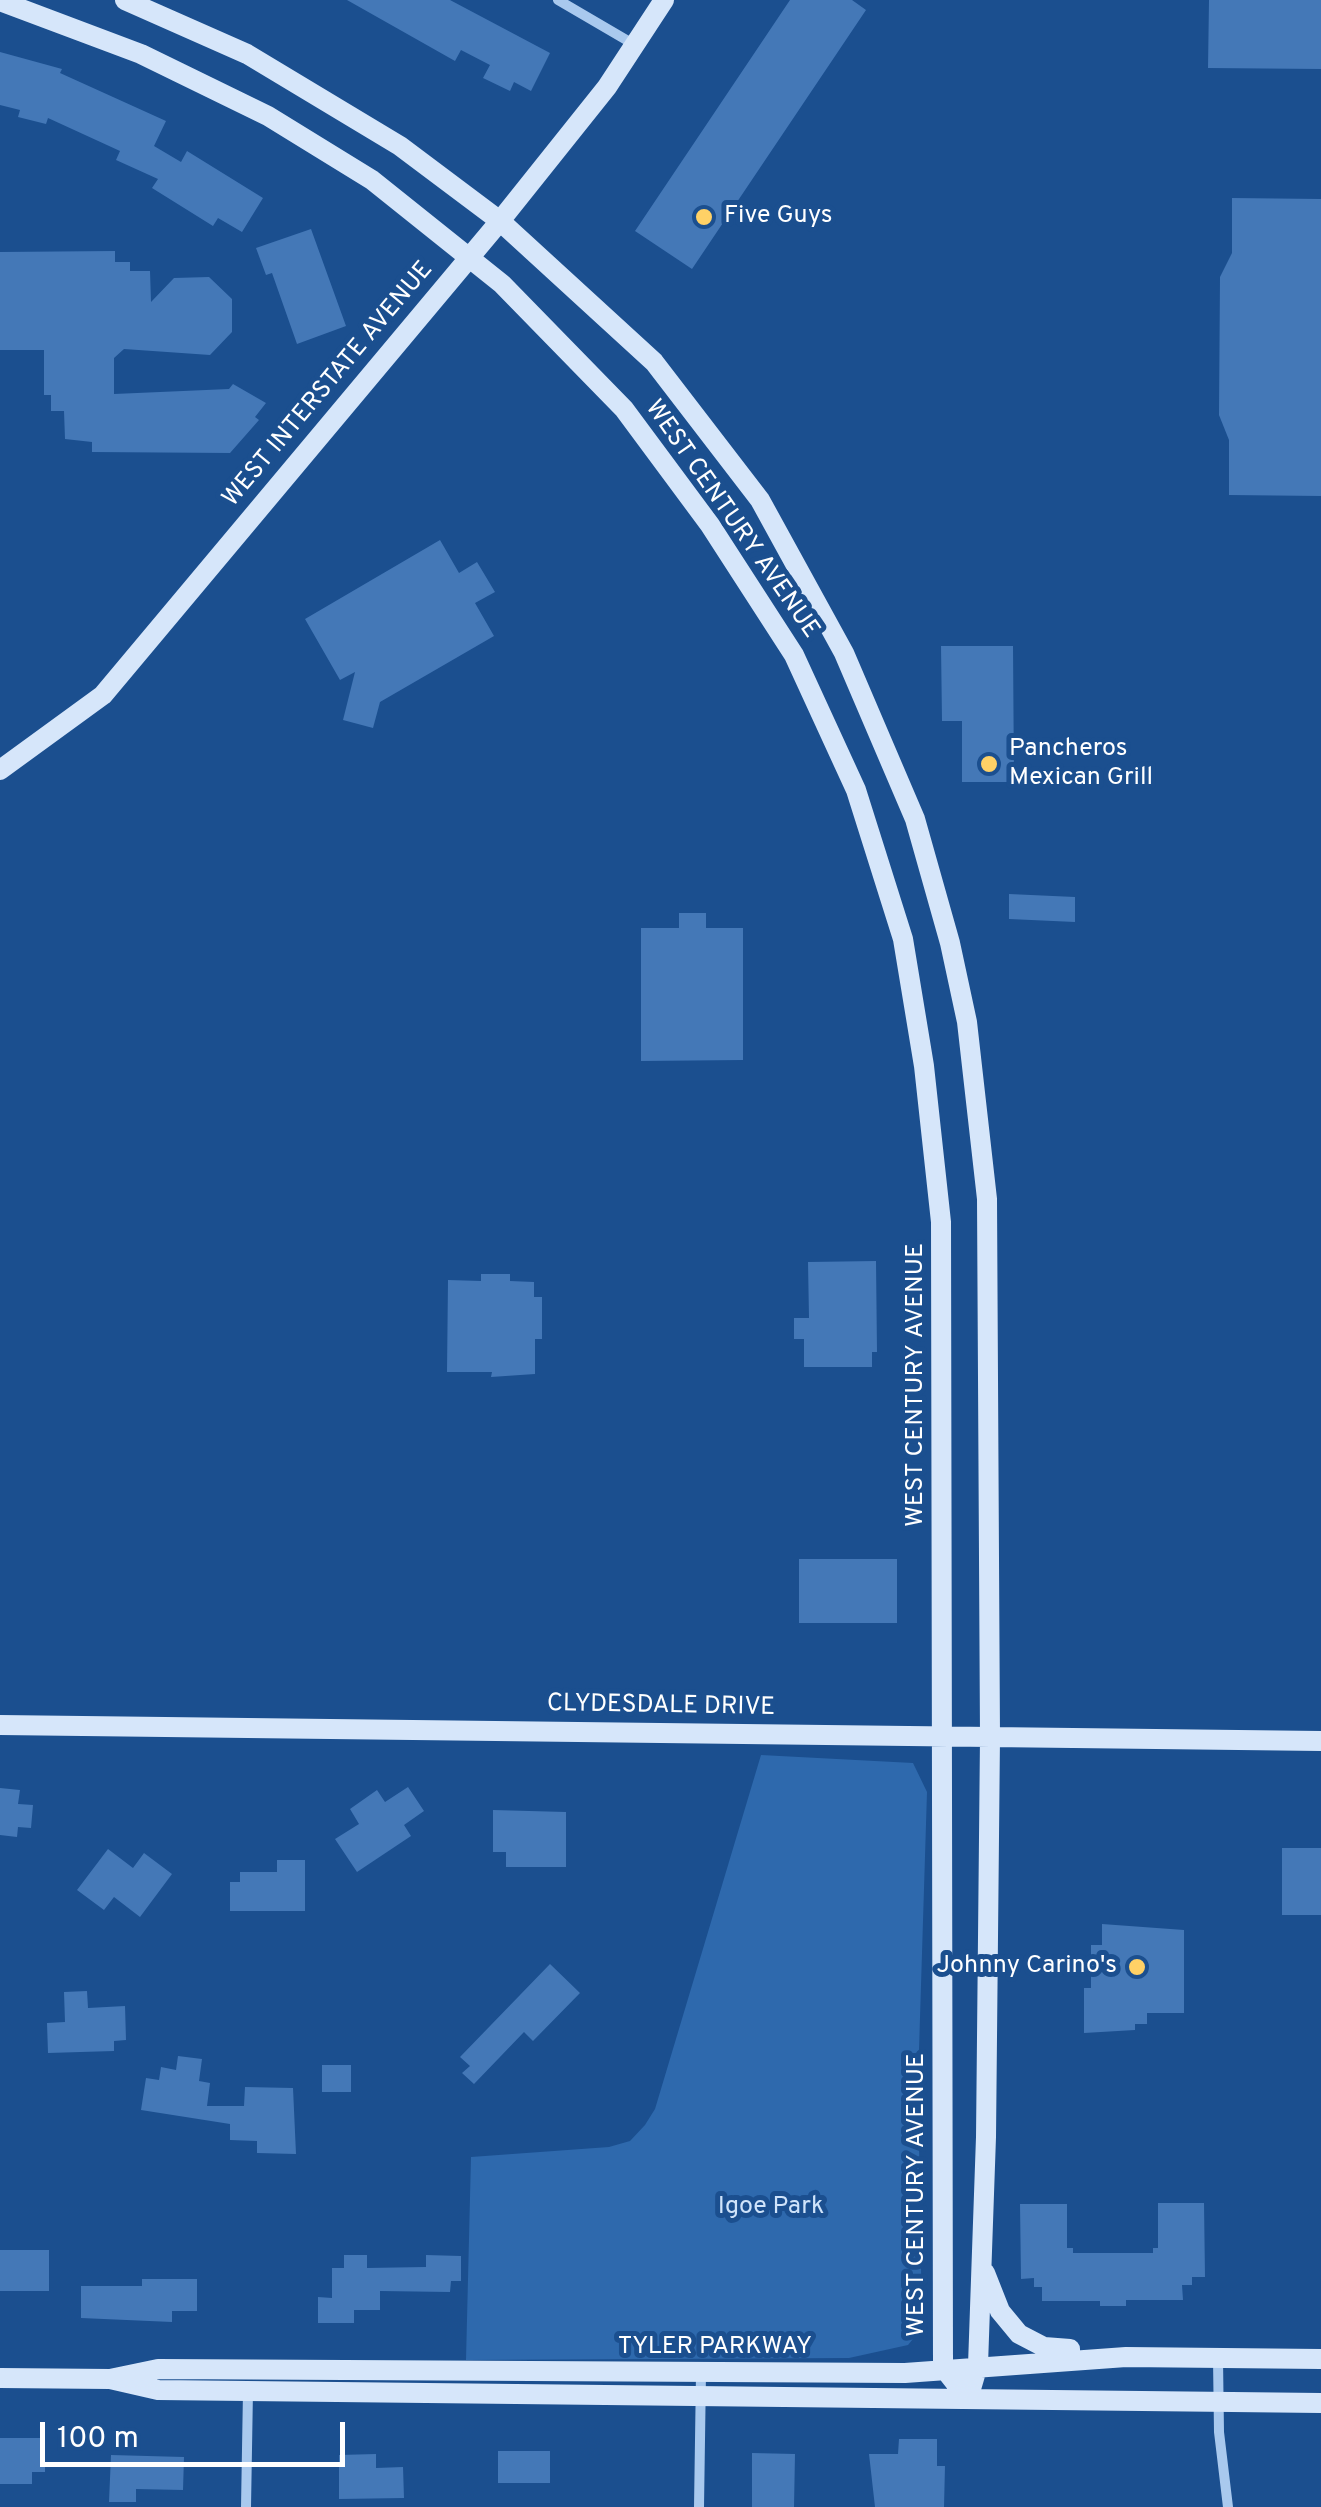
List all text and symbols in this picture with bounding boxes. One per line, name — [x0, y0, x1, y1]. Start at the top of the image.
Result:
place label: Five Guys — [724, 202, 832, 232]
marker: Five Guys — [693, 206, 715, 228]
street label: WEST INTERSTATE AVENUE — [217, 256, 441, 514]
street label: WEST CENTURY AVENUE — [637, 395, 825, 645]
place label: Pancheros Mexican Grill — [1009, 735, 1153, 794]
marker: Pancheros Mexican Grill — [978, 753, 1000, 775]
street label: WEST CENTURY AVENUE — [902, 1243, 932, 1527]
street label: CLYDESDALE DRIVE — [547, 1690, 775, 1724]
place label: Johnny Carino's — [936, 1952, 1117, 1982]
marker: Johnny Carino's — [1126, 1956, 1148, 1978]
street label: WEST CENTURY AVENUE — [903, 2053, 933, 2337]
park label: Igoe Park — [718, 2193, 824, 2223]
street label: TYLER PARKWAY — [618, 2333, 812, 2363]
scale bar — [45, 2402, 350, 2464]
text: 100 m — [57, 2421, 139, 2458]

